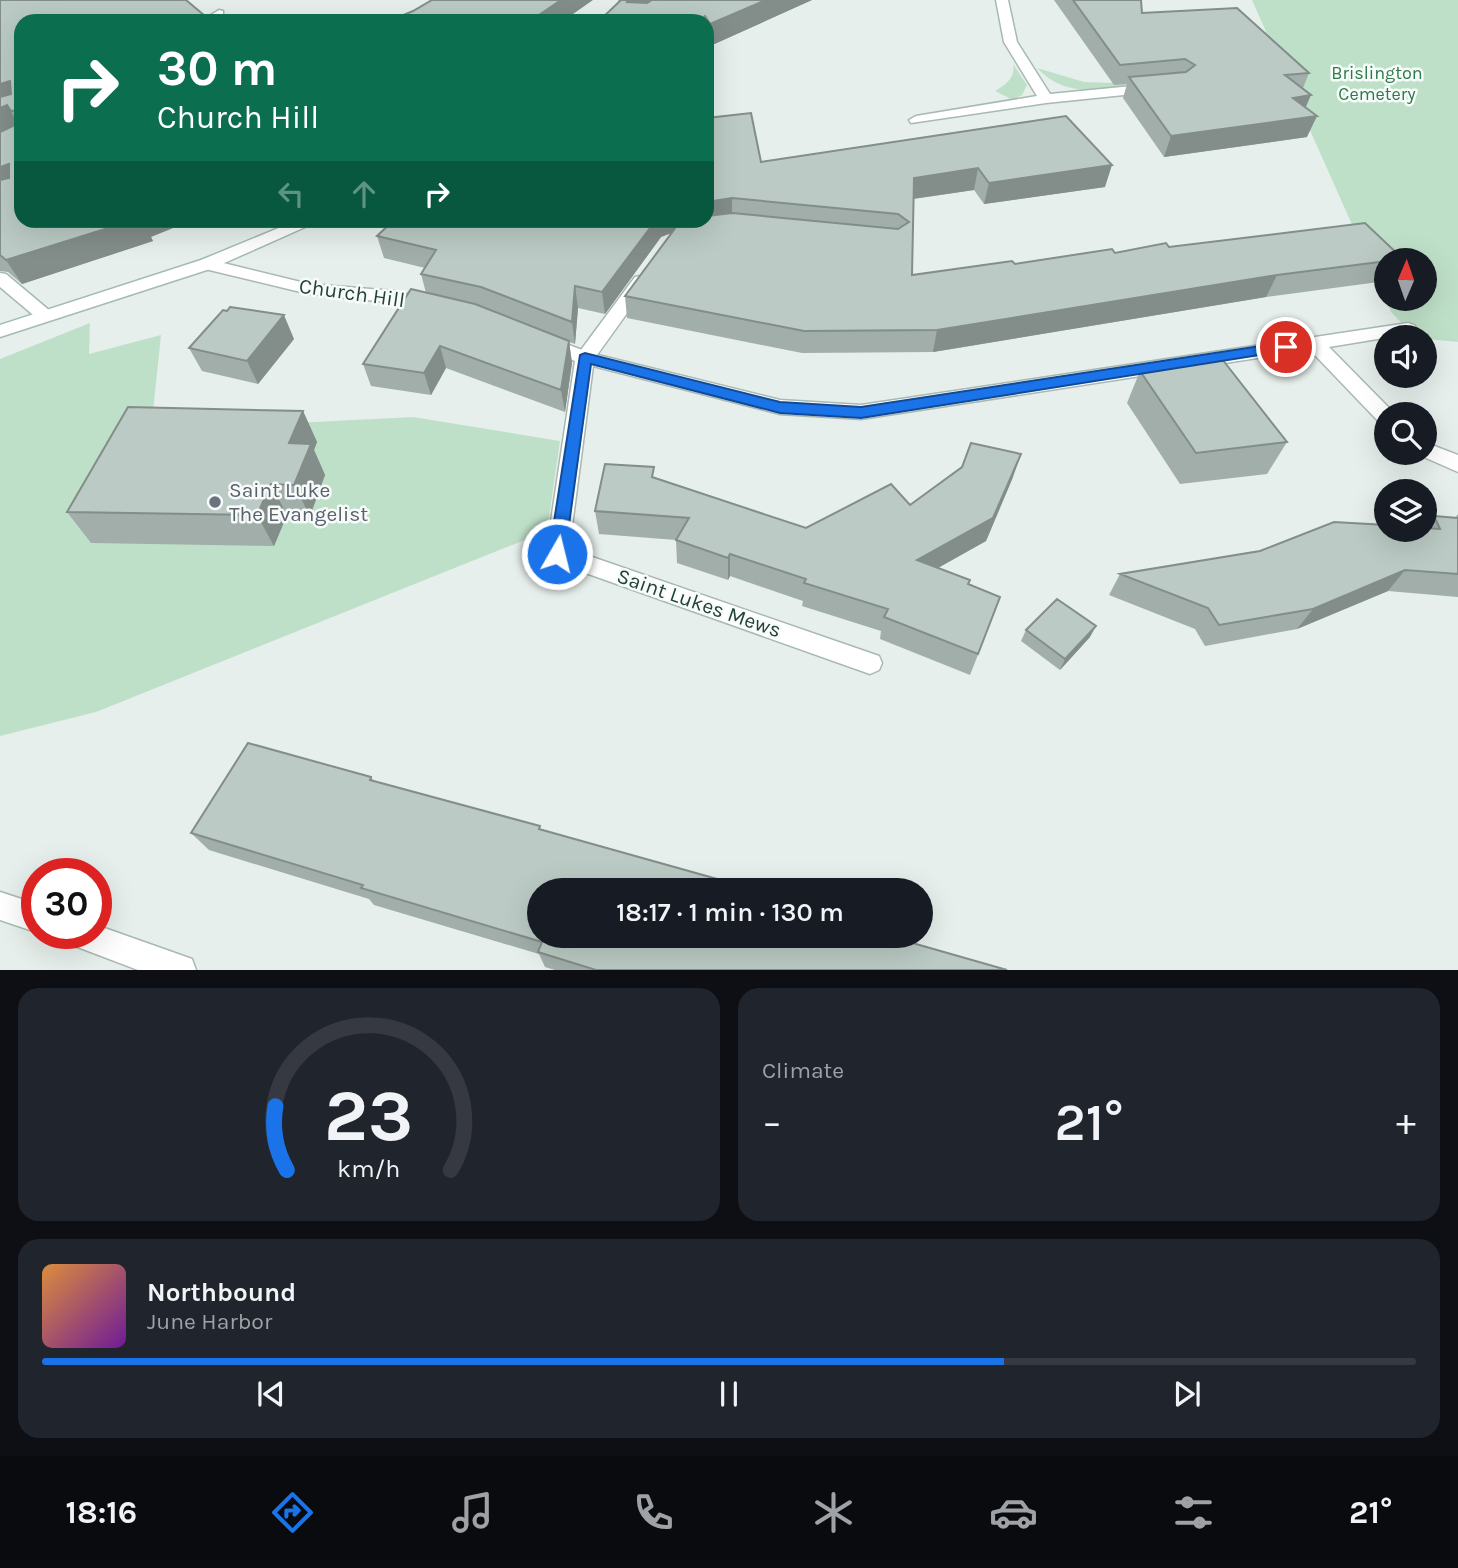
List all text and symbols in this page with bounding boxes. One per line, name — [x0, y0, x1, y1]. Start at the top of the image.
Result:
text: 30 m — [157, 40, 277, 97]
icon: right — [42, 42, 133, 133]
park label: Brislington Cemetery — [1331, 62, 1423, 105]
text: Church Hill — [157, 99, 319, 136]
icon: left — [272, 175, 310, 213]
icon: ahead — [345, 175, 383, 213]
icon: right — [418, 175, 456, 213]
north arrow — [1374, 248, 1437, 312]
map controls — [1374, 248, 1437, 542]
street label: Church Hill — [298, 274, 406, 312]
pin — [1256, 317, 1316, 377]
button: sound — [1374, 325, 1437, 388]
icon: arrive — [1267, 328, 1305, 366]
button: search — [1374, 402, 1437, 465]
place label: Saint Luke The Evangelist — [229, 478, 368, 526]
button: layers — [1374, 479, 1437, 542]
marker: Saint Luke The Evangelist — [207, 494, 223, 510]
position arrow — [520, 517, 594, 591]
street label: Saint Lukes Mews — [614, 564, 784, 642]
speed limit sign: 30 — [21, 858, 112, 949]
text: 18:17 · 1 min · 130 m — [616, 897, 844, 928]
text: Climate — [762, 1057, 844, 1084]
text: 23 — [324, 1074, 414, 1159]
text: 21° — [1055, 1092, 1123, 1153]
text: − — [762, 1100, 782, 1145]
text: + — [1396, 1100, 1416, 1145]
text: km/h — [337, 1154, 401, 1183]
text: Northbound — [147, 1277, 296, 1308]
text: June Harbor — [147, 1308, 272, 1335]
icon: previous — [252, 1375, 290, 1413]
icon: pause — [710, 1375, 748, 1413]
icon: next — [1168, 1375, 1206, 1413]
icon: directions — [268, 1488, 317, 1537]
icon: music — [448, 1488, 497, 1537]
icon: phone — [629, 1488, 678, 1537]
icon: climate — [809, 1488, 858, 1537]
icon: car — [989, 1488, 1038, 1537]
icon: filters — [1169, 1488, 1218, 1537]
text: 18:16 — [66, 1494, 137, 1531]
text: 21° — [1349, 1494, 1392, 1531]

